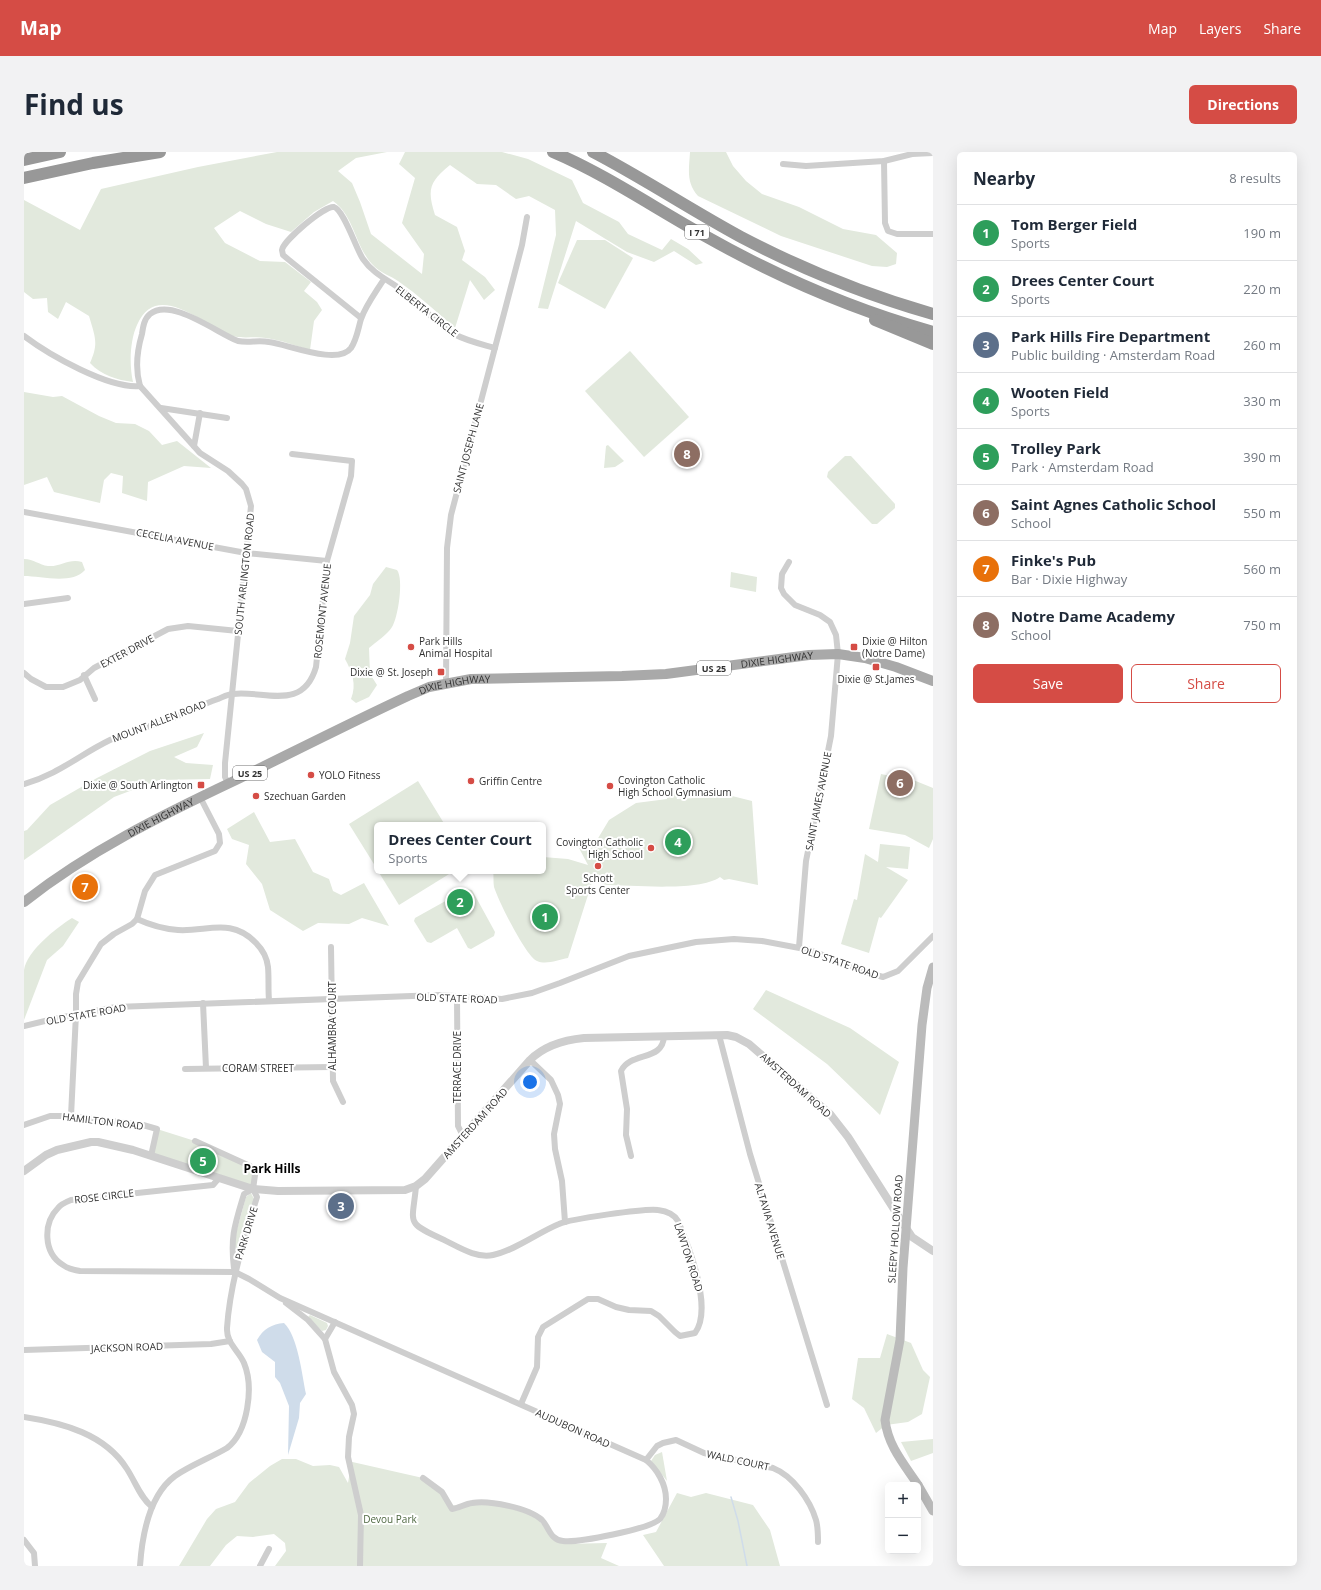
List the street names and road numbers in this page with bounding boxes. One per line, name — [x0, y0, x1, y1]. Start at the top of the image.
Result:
road number: I 71 — [685, 225, 709, 239]
street label: ELBERTA CIRCLE — [393, 282, 461, 340]
street label: SAINT JOSEPH LANE — [449, 402, 487, 494]
street label: SOUTH ARLINGTON ROAD — [231, 512, 257, 636]
street label: CECELIA AVENUE — [135, 525, 215, 553]
street label: ROSEMONT AVENUE — [310, 563, 334, 659]
street label: EXTER DRIVE — [98, 631, 156, 671]
street label: DIXIE HIGHWAY — [740, 648, 814, 671]
road number: US 25 — [697, 661, 731, 675]
street label: DIXIE HIGHWAY — [416, 672, 491, 698]
street label: MOUNT ALLEN ROAD — [110, 697, 208, 745]
street label: SAINT JAMES AVENUE — [802, 751, 834, 851]
road number: US 25 — [233, 766, 267, 780]
street label: DIXIE HIGHWAY — [125, 794, 196, 840]
street label: OLD STATE ROAD — [799, 942, 881, 982]
street label: ALHAMBRA COURT — [325, 981, 339, 1070]
street label: OLD STATE ROAD — [416, 990, 498, 1006]
street label: OLD STATE ROAD — [45, 1000, 127, 1028]
street label: TERRACE DRIVE — [450, 1031, 464, 1103]
street label: AMSTERDAM ROAD — [758, 1049, 834, 1121]
street label: CORAM STREET — [222, 1061, 294, 1075]
street label: AMSTERDAM ROAD — [439, 1085, 511, 1161]
street label: HAMILTON ROAD — [62, 1109, 144, 1133]
street label: SLEEPY HOLLOW ROAD — [884, 1174, 906, 1284]
street label: ALTAVIA AVENUE — [752, 1181, 788, 1261]
street label: ROSE CIRCLE — [73, 1185, 135, 1207]
street label: PARK DRIVE — [231, 1205, 261, 1261]
street label: LAWTON ROAD — [671, 1221, 707, 1293]
street label: JACKSON ROAD — [90, 1339, 163, 1355]
street label: AUDUBON ROAD — [534, 1405, 612, 1451]
street label: WALD COURT — [705, 1447, 771, 1474]

